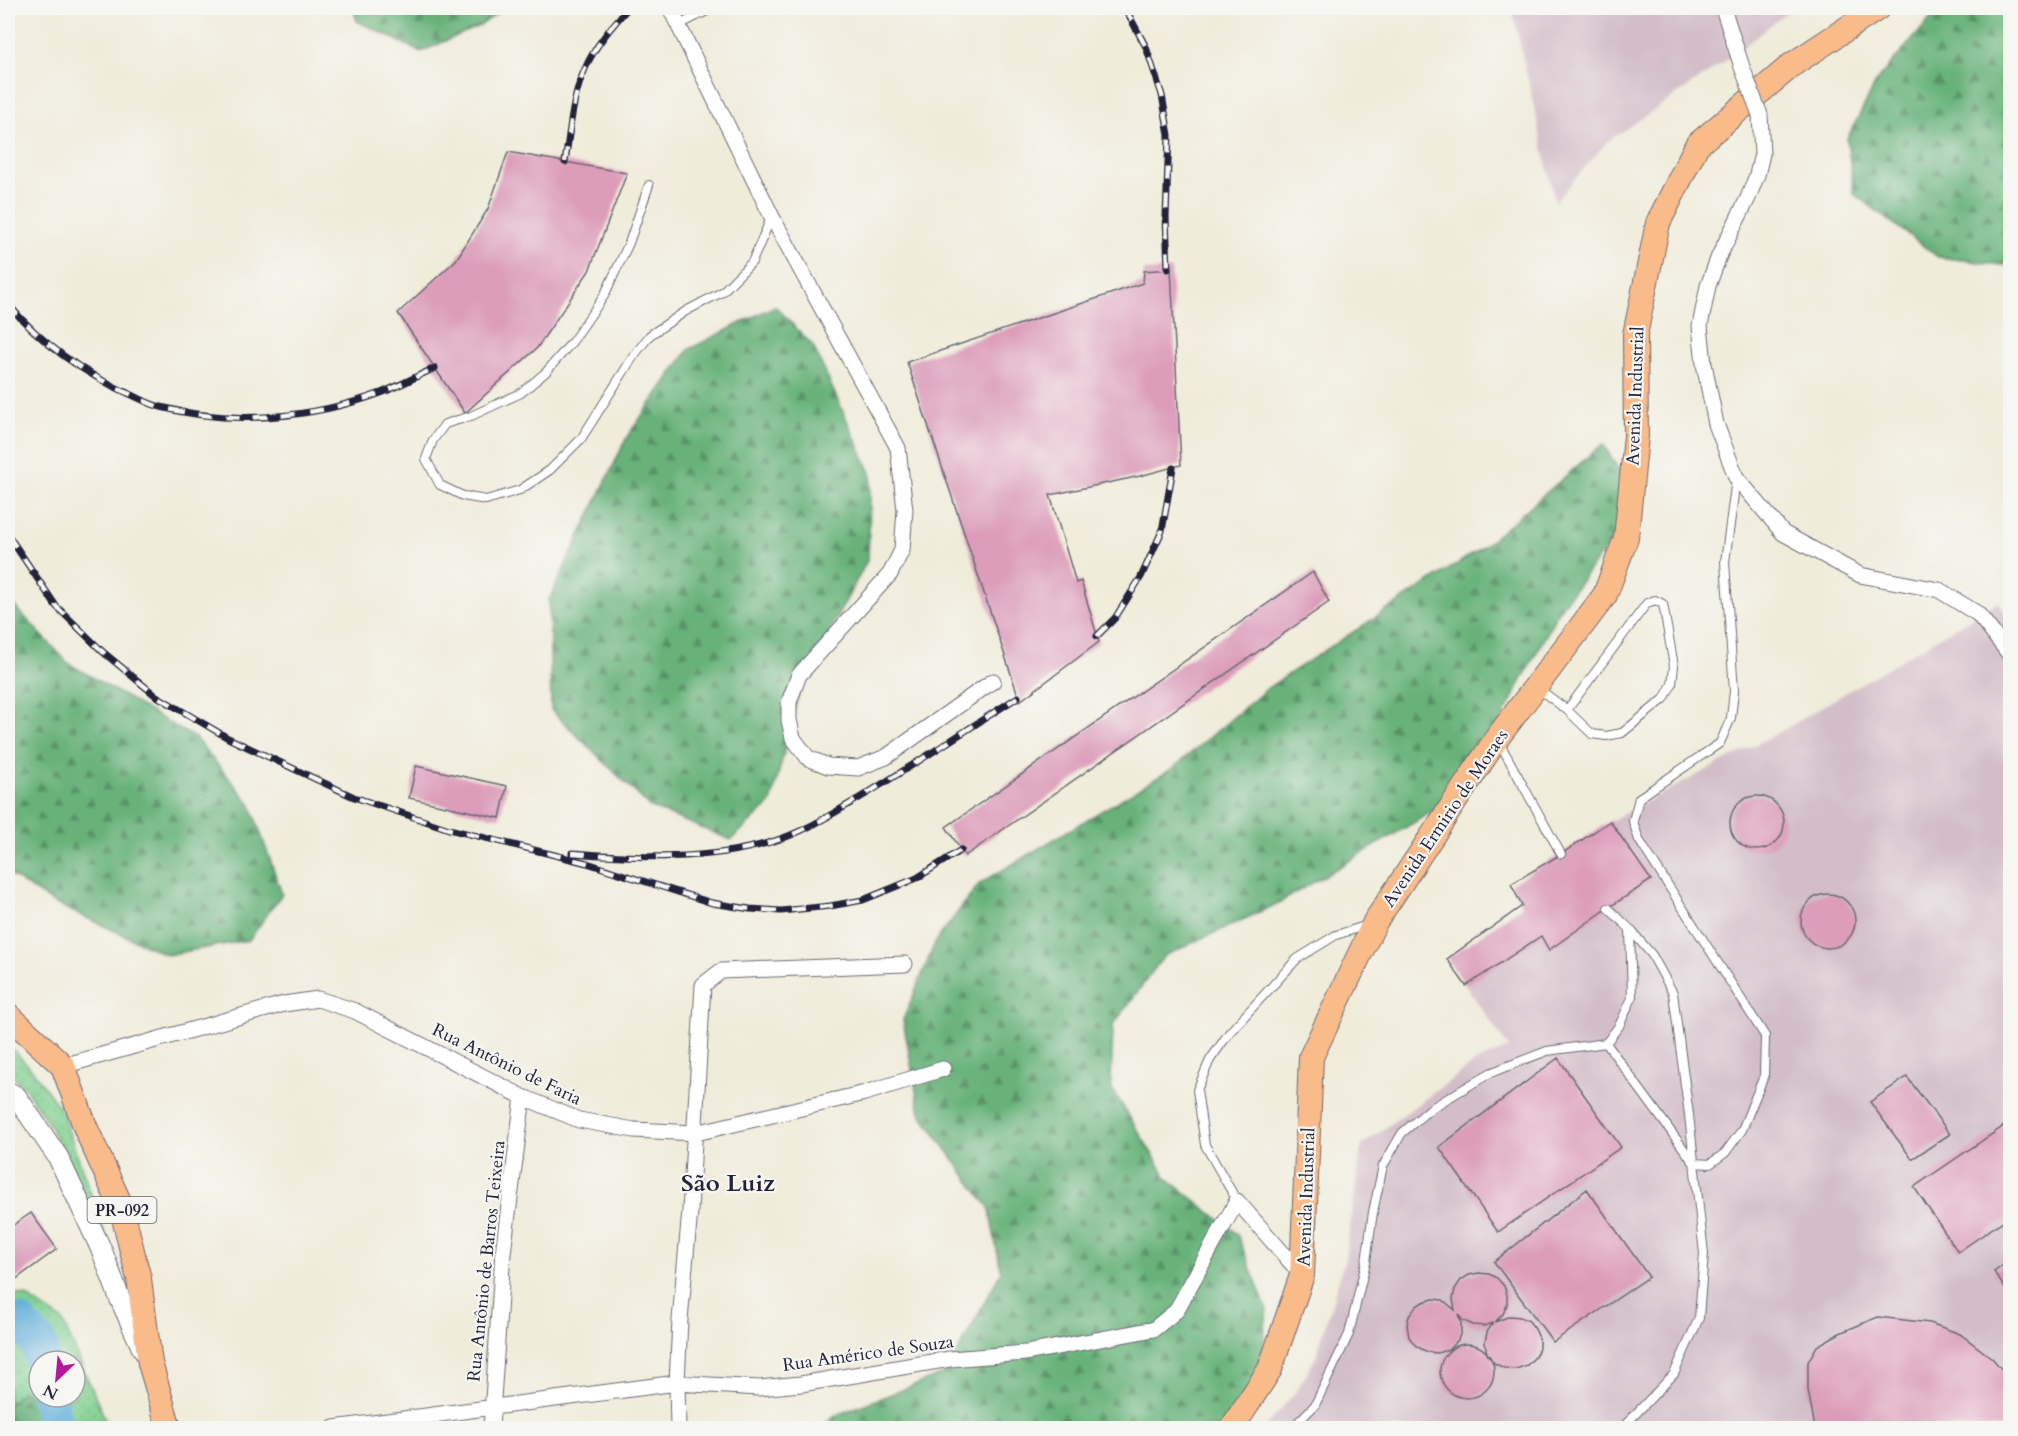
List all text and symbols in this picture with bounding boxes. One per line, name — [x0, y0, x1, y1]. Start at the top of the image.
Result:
street label: Avenida Industrial — [1621, 326, 1650, 466]
street label: Avenida Ermirio de Moraes — [1376, 724, 1514, 912]
street label: Rua Antônio de Faria — [428, 1017, 586, 1112]
street label: Avenida Industrial — [1292, 1127, 1321, 1267]
street label: Rua Antônio de Barros Teixeira — [461, 1139, 512, 1383]
district label: São Luiz — [681, 1167, 775, 1200]
road number: PR-092 — [88, 1197, 156, 1223]
street label: Rua Américo de Souza — [781, 1329, 955, 1378]
north arrow — [27, 1349, 87, 1409]
text: N — [40, 1379, 62, 1405]

